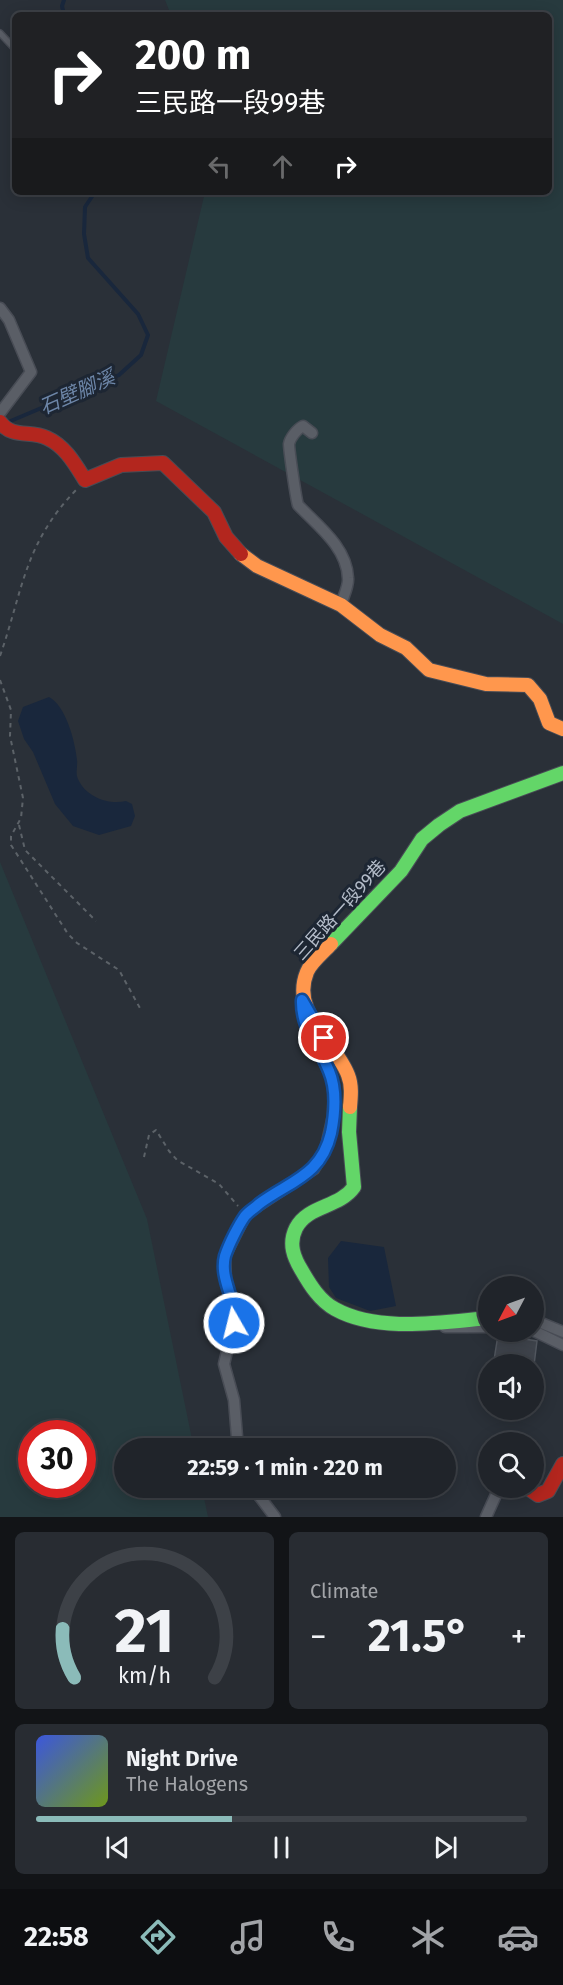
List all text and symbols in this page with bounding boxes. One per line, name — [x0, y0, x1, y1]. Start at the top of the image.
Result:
text: 200 m — [135, 30, 251, 80]
icon: right — [36, 36, 114, 114]
text: 三民路一段99巷 — [135, 87, 325, 119]
icon: left — [203, 150, 236, 183]
icon: ahead — [266, 150, 299, 183]
icon: right — [329, 150, 362, 183]
water label: 石壁腳溪 — [36, 364, 121, 419]
street label: 三民路一段99巷 — [289, 855, 391, 965]
pin — [298, 1012, 349, 1063]
icon: arrive — [307, 1021, 340, 1054]
north arrow — [478, 1276, 544, 1342]
map controls — [478, 1276, 544, 1498]
position arrow — [202, 1291, 266, 1355]
button: sound — [478, 1354, 544, 1420]
speed limit sign: 30 — [18, 1420, 96, 1498]
button: search — [478, 1432, 544, 1498]
text: 22:59 · 1 min · 220 m — [187, 1454, 383, 1481]
text: Climate — [310, 1579, 378, 1603]
text: 21 — [115, 1594, 174, 1669]
text: 21.5° — [368, 1609, 469, 1663]
text: − — [310, 1617, 327, 1657]
text: + — [511, 1617, 527, 1657]
text: km/h — [118, 1663, 171, 1689]
text: Night Drive — [126, 1745, 238, 1772]
text: The Halogens — [126, 1772, 248, 1796]
icon: previous — [101, 1831, 134, 1864]
icon: pause — [265, 1831, 298, 1864]
icon: next — [429, 1831, 462, 1864]
icon: directions — [137, 1916, 179, 1958]
icon: music — [227, 1916, 269, 1958]
icon: phone — [317, 1916, 359, 1958]
icon: climate — [407, 1916, 449, 1958]
icon: car — [497, 1916, 539, 1958]
text: 22:58 — [24, 1921, 89, 1953]

